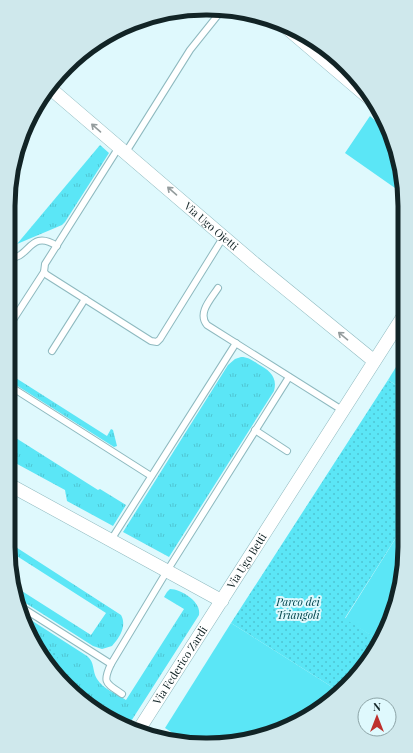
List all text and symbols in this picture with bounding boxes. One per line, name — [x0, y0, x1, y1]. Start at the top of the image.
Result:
one-way arrow — [90, 123, 101, 132]
one-way arrow — [167, 187, 177, 196]
street label: Via Ugo Ojetti — [180, 198, 242, 253]
one-way arrow — [338, 332, 349, 341]
street label: Via Ugo Betti — [223, 530, 270, 592]
park label: Parco dei Triangoli — [275, 594, 320, 622]
street label: Via Federico Zardi — [148, 623, 210, 708]
north arrow — [357, 697, 397, 737]
text: N — [373, 699, 381, 714]

